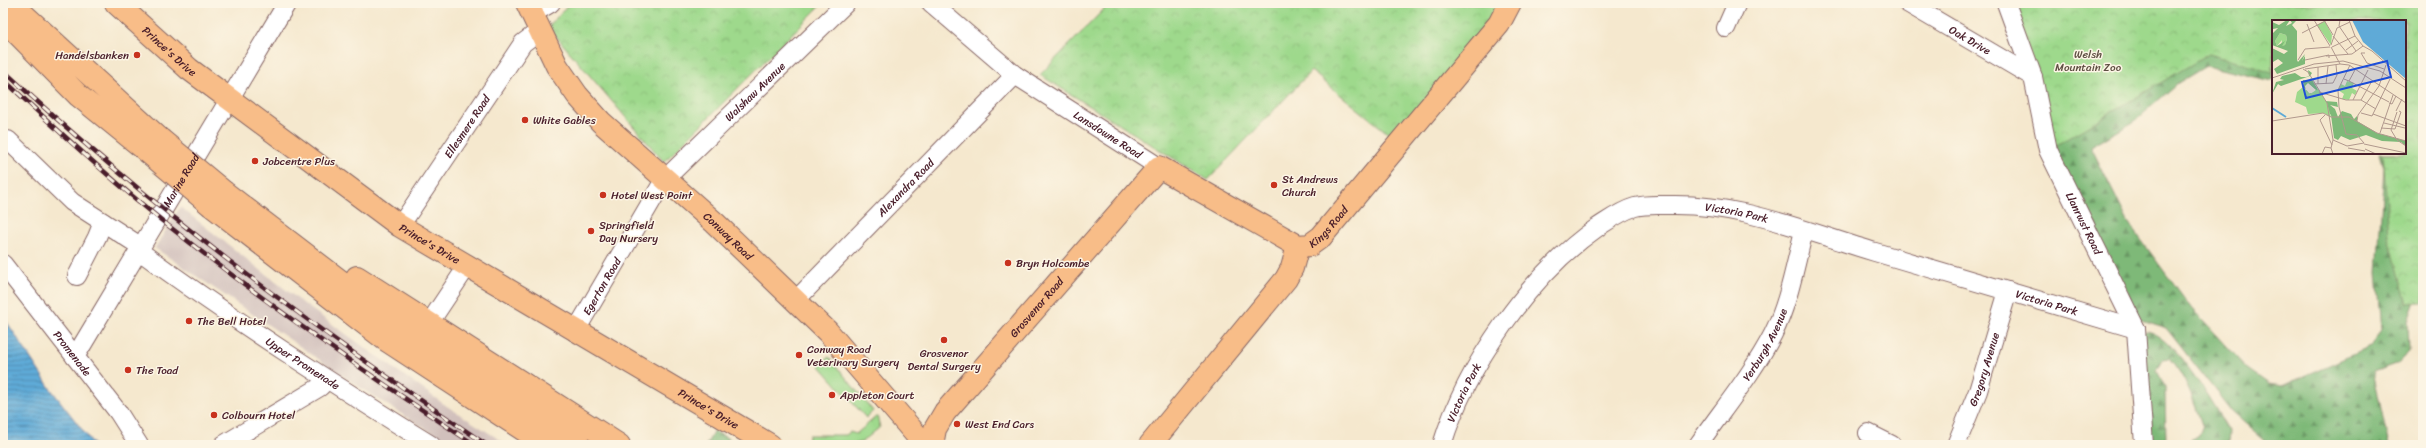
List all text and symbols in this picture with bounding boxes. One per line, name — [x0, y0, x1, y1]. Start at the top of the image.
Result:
inset map — [2272, 20, 2406, 154]
street label: Oak Drive — [1945, 21, 1995, 61]
street label: Prince's Drive — [137, 22, 201, 82]
park label: Welsh Mountain Zoo — [2055, 45, 2122, 77]
place label: Handelsbanken — [55, 46, 129, 65]
marker: Handelsbanken — [132, 50, 142, 60]
street label: Walshaw Avenue — [720, 57, 791, 126]
street label: Ellesmere Road — [439, 90, 496, 162]
street label: Lansdowne Road — [1070, 106, 1147, 165]
place label: White Gables — [533, 111, 597, 130]
marker: White Gables — [520, 115, 530, 125]
street label: Marine Road — [158, 149, 205, 211]
place label: Jobcentre Plus — [262, 152, 336, 171]
street label: Alexandra Road — [872, 153, 940, 222]
marker: Jobcentre Plus — [250, 156, 260, 166]
place label: St Andrews Church — [1282, 170, 1338, 202]
marker: St Andrews Church — [1269, 180, 1279, 190]
place label: Hotel West Point — [611, 186, 693, 205]
street label: Llanrwst Road — [2060, 189, 2108, 259]
marker: Hotel West Point — [598, 190, 608, 200]
street label: Victoria Park — [1704, 198, 1770, 229]
street label: Kings Road — [1305, 201, 1354, 253]
street label: Conway Road — [698, 208, 758, 266]
place label: Springfield Day Nursery — [599, 216, 658, 248]
street label: Prince's Drive — [395, 218, 464, 270]
marker: Springfield Day Nursery — [586, 226, 596, 236]
street label: Egerton Road — [578, 253, 627, 319]
place label: Bryn Holcombe — [1016, 254, 1090, 273]
marker: Bryn Holcombe — [1003, 258, 1013, 268]
street label: Grosvenor Road — [1005, 272, 1069, 342]
street label: Victoria Park — [2013, 285, 2080, 321]
street label: Yerburgh Avenue — [1738, 305, 1793, 385]
place label: The Bell Hotel — [197, 312, 267, 331]
marker: The Bell Hotel — [184, 316, 194, 326]
street label: Promenade — [48, 326, 96, 381]
street label: Gregory Avenue — [1964, 330, 2005, 409]
street label: Upper Promenade — [261, 332, 344, 395]
marker: Grosvenor Dental Surgery — [939, 335, 949, 345]
place label: Conway Road Veterinary Surgery — [807, 340, 900, 372]
place label: Grosvenor Dental Surgery — [907, 344, 981, 376]
marker: Conway Road Veterinary Surgery — [794, 350, 804, 360]
street label: Victoria Park — [1442, 359, 1487, 425]
place label: The Toad — [136, 361, 179, 380]
marker: The Toad — [123, 365, 133, 375]
street label: Prince's Drive — [674, 384, 743, 435]
place label: Appleton Court — [839, 386, 915, 405]
marker: Appleton Court — [827, 390, 837, 400]
place label: Colbourn Hotel — [222, 406, 296, 425]
marker: Colbourn Hotel — [209, 410, 219, 420]
place label: West End Cars — [965, 415, 1034, 434]
marker: West End Cars — [952, 419, 962, 429]

